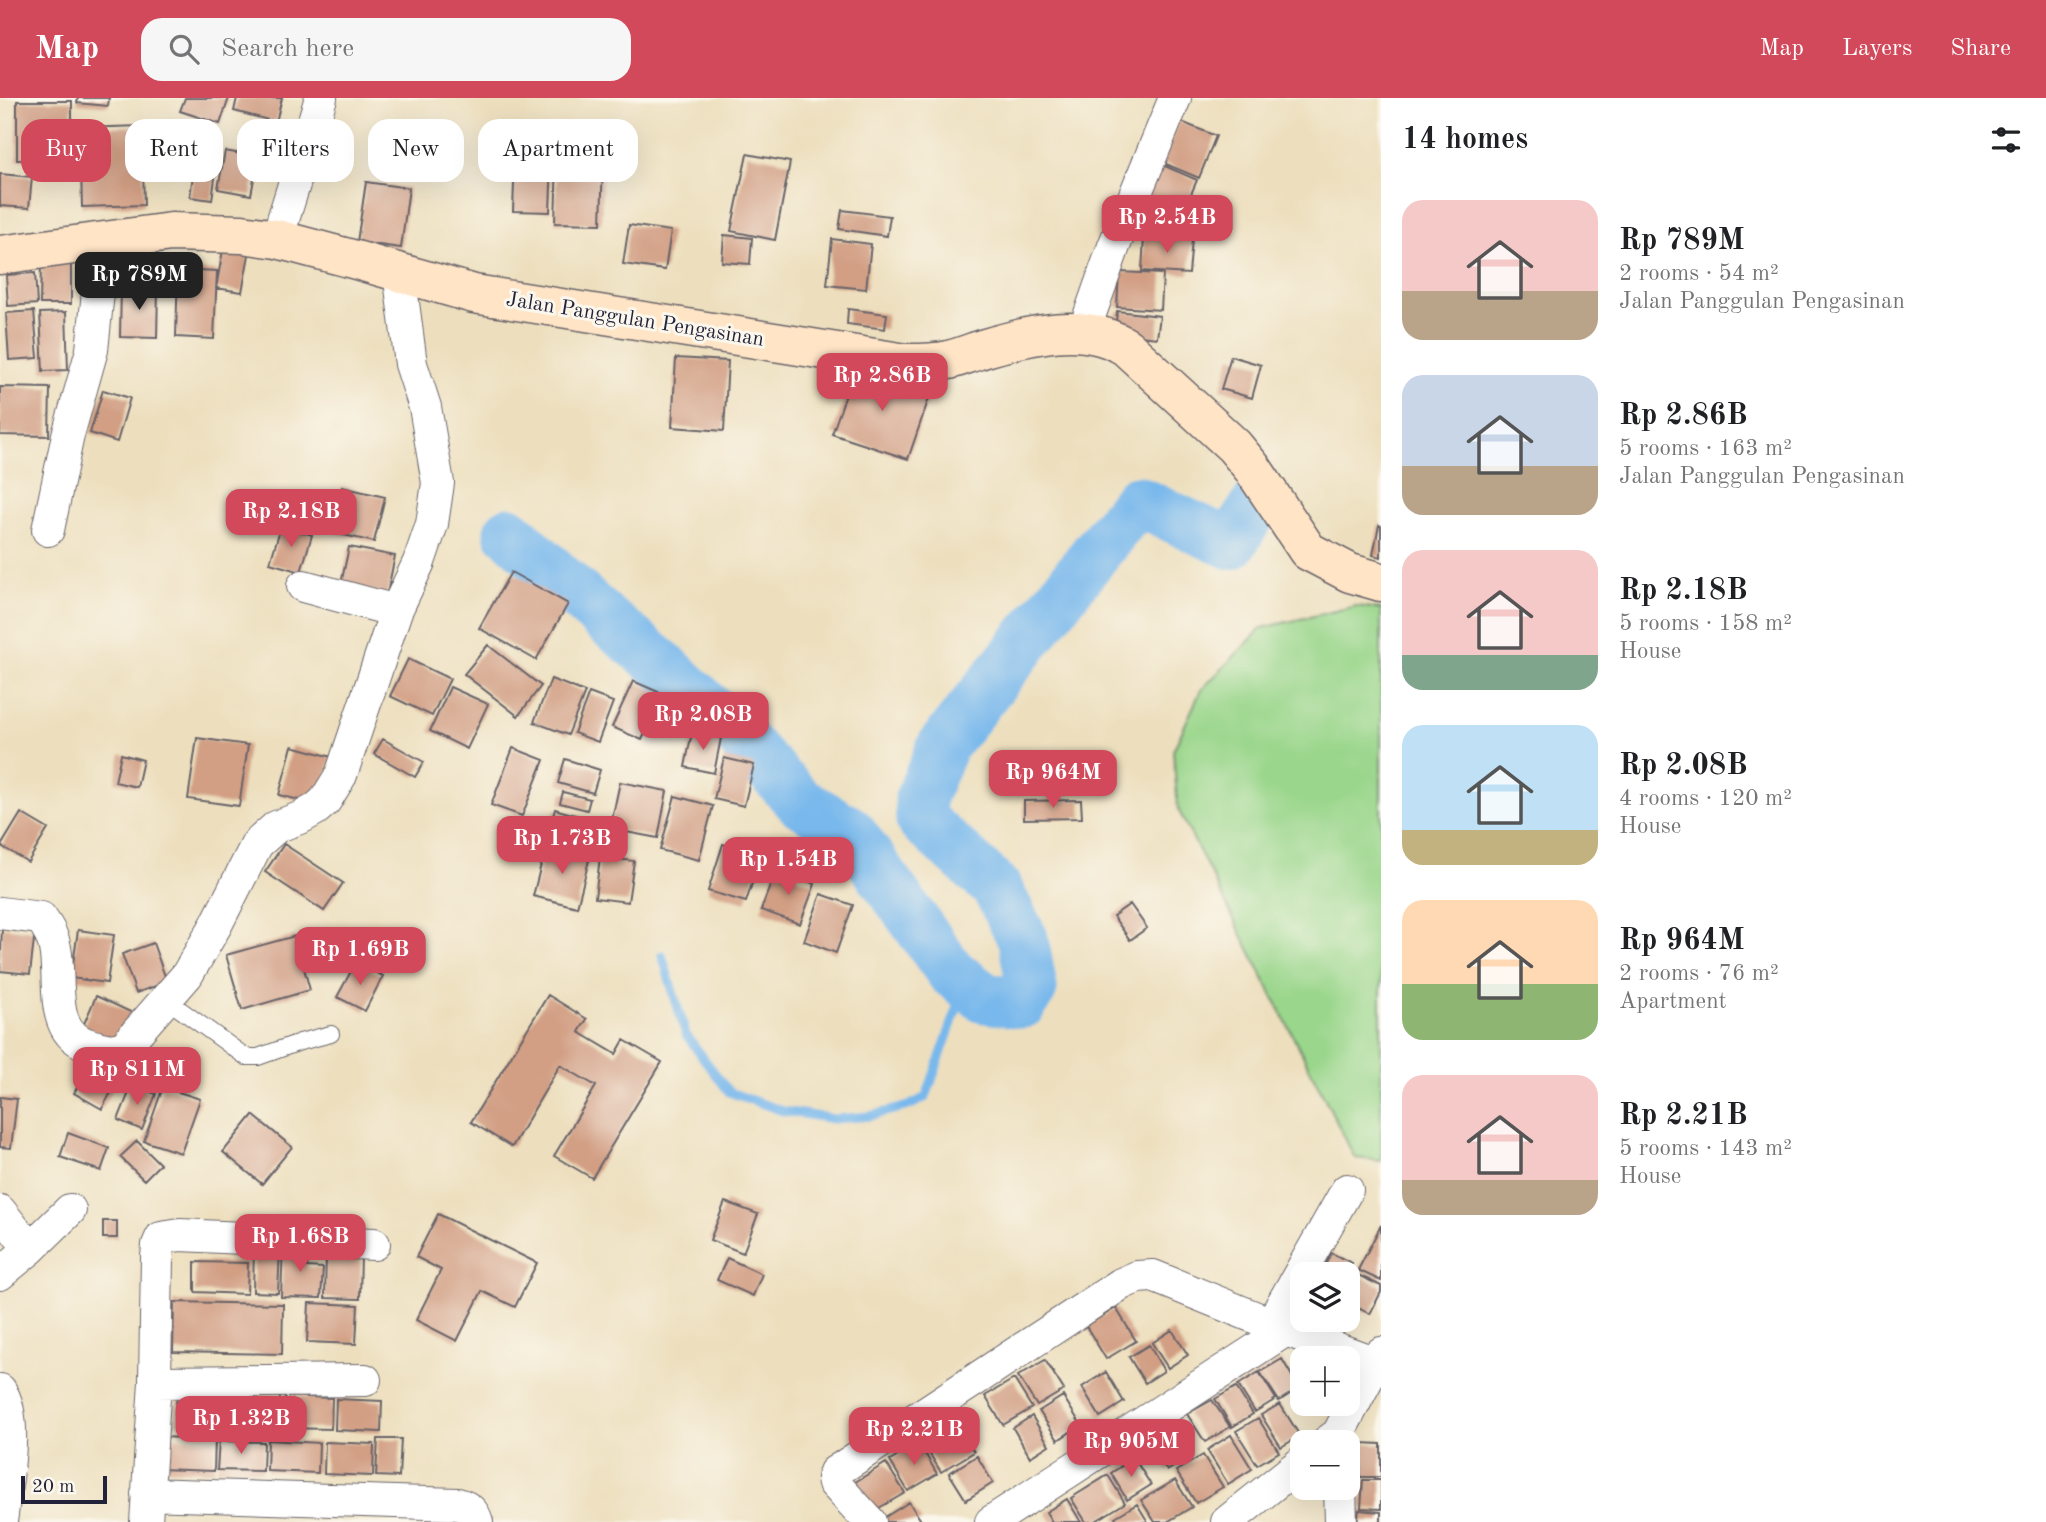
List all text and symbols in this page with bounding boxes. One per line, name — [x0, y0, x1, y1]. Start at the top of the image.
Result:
search box — [141, 18, 631, 81]
icon: search — [165, 30, 203, 68]
text: Map — [35, 33, 99, 66]
text: Search here — [221, 36, 354, 62]
text: Map — [1760, 37, 1804, 61]
text: Layers — [1842, 37, 1912, 61]
text: Share — [1950, 37, 2011, 61]
chip: Buy — [21, 119, 111, 182]
chip: Rent — [125, 119, 223, 182]
chip: Filters — [237, 119, 354, 182]
chip: New — [368, 119, 464, 182]
chip: Apartment — [478, 119, 638, 182]
icon: filters — [1987, 121, 2025, 159]
text: 14 homes — [1402, 125, 1528, 155]
pin: Rp 2.54B — [1095, 195, 1239, 255]
text: Rp 2.54B — [1118, 206, 1216, 229]
text: Rp 789M — [1619, 226, 1745, 256]
icon: home — [1458, 228, 1542, 312]
pin: Rp 789M — [74, 252, 204, 312]
text: 2 rooms · 54 m² — [1619, 262, 1779, 285]
text: Rp 789M — [91, 263, 187, 286]
street label: Jalan Panggulan Pengasinan — [504, 289, 766, 351]
text: Jalan Panggulan Pengasinan — [1619, 290, 1905, 313]
pin: Rp 2.86B — [810, 354, 954, 413]
text: Rp 2.86B — [833, 364, 931, 387]
text: Rp 2.86B — [1619, 401, 1748, 431]
icon: home — [1458, 403, 1542, 487]
text: 5 rooms · 163 m² — [1619, 437, 1792, 460]
text: Jalan Panggulan Pengasinan — [1619, 465, 1905, 488]
pin: Rp 2.18B — [219, 490, 363, 549]
text: Rp 2.18B — [242, 500, 340, 523]
text: Rp 2.18B — [1619, 576, 1748, 606]
icon: home — [1458, 578, 1542, 662]
text: 5 rooms · 158 m² — [1619, 612, 1792, 635]
text: House — [1619, 640, 1681, 663]
pin: Rp 2.08B — [631, 692, 775, 752]
text: Rp 2.08B — [654, 703, 752, 726]
pin: Rp 964M — [988, 750, 1118, 810]
text: Rp 2.08B — [1619, 751, 1748, 781]
icon: home — [1458, 753, 1542, 837]
text: Rp 964M — [1005, 761, 1101, 784]
text: 4 rooms · 120 m² — [1619, 787, 1792, 810]
text: House — [1619, 815, 1681, 838]
pin: Rp 1.73B — [490, 816, 634, 876]
text: Rp 1.73B — [513, 827, 611, 850]
pin: Rp 1.54B — [716, 838, 860, 897]
text: Rp 1.54B — [739, 848, 837, 871]
text: Rp 964M — [1619, 926, 1745, 956]
pin: Rp 1.69B — [288, 928, 432, 987]
icon: home — [1458, 928, 1542, 1012]
text: Rp 1.69B — [311, 938, 409, 961]
text: 2 rooms · 76 m² — [1619, 962, 1779, 985]
text: Apartment — [1619, 990, 1727, 1013]
pin: Rp 811M — [72, 1048, 202, 1107]
text: Rp 811M — [89, 1058, 185, 1081]
text: Rp 2.21B — [1619, 1101, 1748, 1131]
icon: home — [1458, 1103, 1542, 1187]
text: 5 rooms · 143 m² — [1619, 1137, 1792, 1160]
text: House — [1619, 1165, 1681, 1188]
pin: Rp 1.68B — [228, 1214, 372, 1274]
text: Rp 1.68B — [251, 1225, 349, 1248]
map controls — [1290, 1262, 1360, 1500]
button: layers — [1290, 1262, 1360, 1332]
button: + — [1290, 1346, 1360, 1416]
pin: Rp 1.32B — [169, 1396, 313, 1456]
text: Rp 1.32B — [192, 1407, 290, 1430]
pin: Rp 2.21B — [842, 1408, 986, 1467]
text: Rp 2.21B — [865, 1418, 963, 1441]
pin: Rp 905M — [1066, 1420, 1196, 1479]
text: Rp 905M — [1083, 1430, 1179, 1453]
button: − — [1290, 1430, 1360, 1500]
scale bar — [21, 1473, 107, 1505]
text: 20 m — [32, 1478, 74, 1497]

